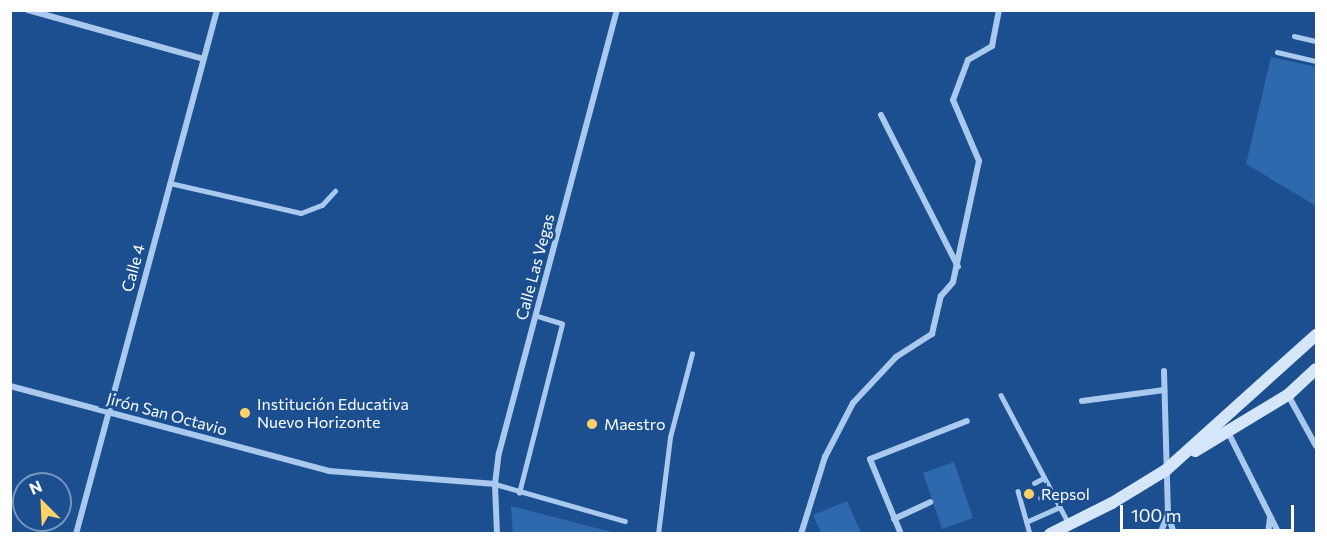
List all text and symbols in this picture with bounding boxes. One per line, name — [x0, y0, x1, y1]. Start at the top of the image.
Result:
street label: Calle Las Vegas — [512, 212, 558, 322]
street label: Calle 4 — [117, 242, 149, 294]
street label: Jirón San Octavio — [104, 389, 230, 439]
place label: Institución Educativa Nuevo Horizonte — [257, 394, 409, 432]
marker: Institución Educativa Nuevo Horizonte — [238, 406, 252, 420]
place label: Maestro — [604, 414, 665, 434]
marker: Maestro — [585, 417, 599, 431]
north arrow — [12, 472, 72, 532]
text: N — [26, 476, 45, 498]
place label: Repsol — [1041, 484, 1090, 504]
marker: Repsol — [1022, 487, 1036, 501]
scale bar — [1123, 493, 1297, 531]
text: 100 m — [1131, 504, 1181, 526]

